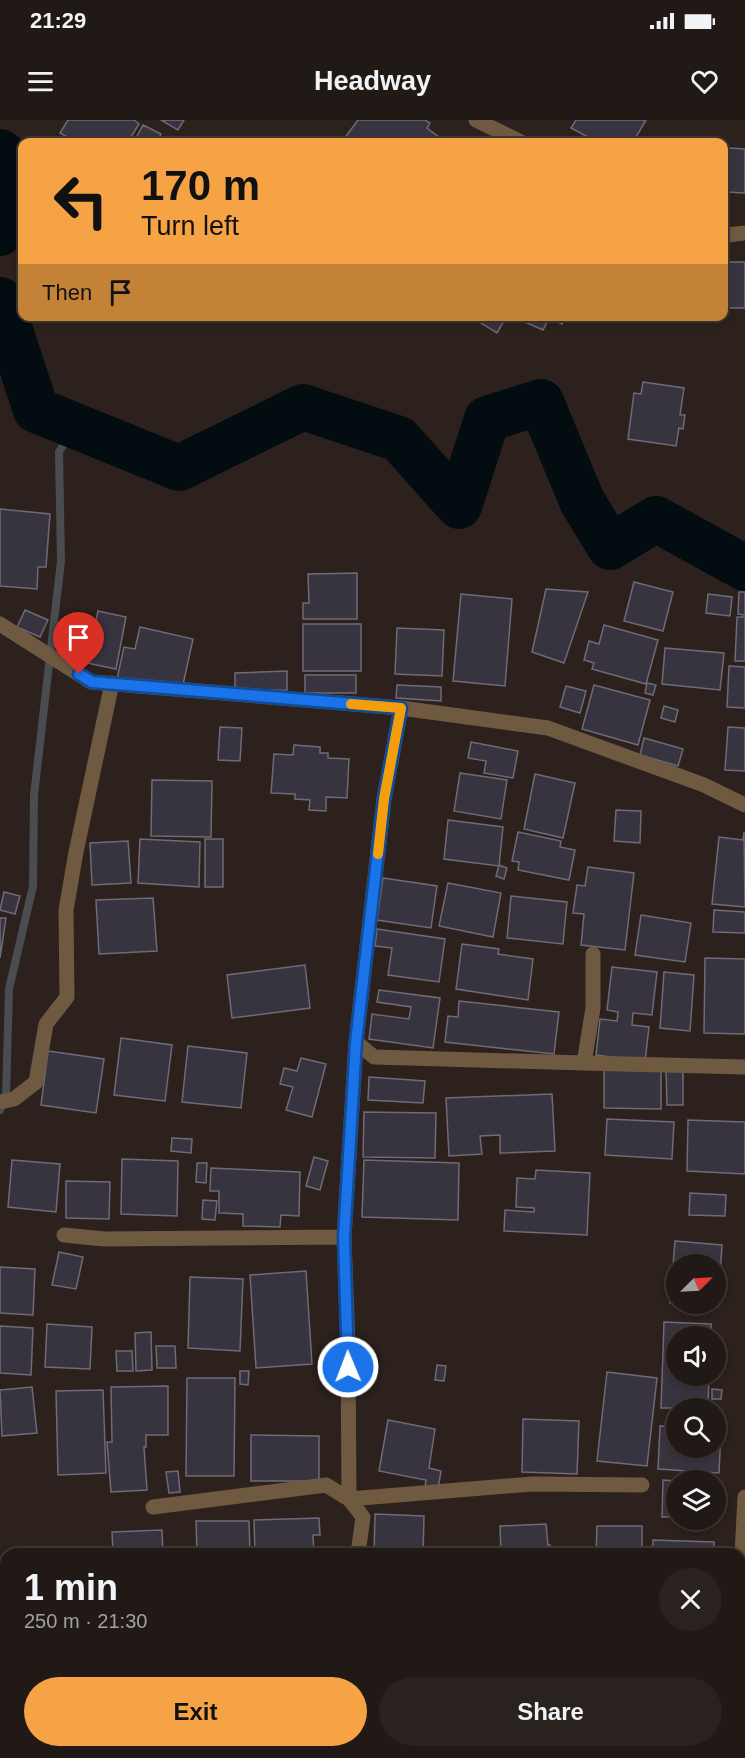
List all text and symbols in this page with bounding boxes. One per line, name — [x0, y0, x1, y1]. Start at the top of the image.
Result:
text: 21:29 — [30, 8, 86, 33]
icon: menu — [24, 65, 57, 98]
icon: heart — [688, 65, 721, 98]
text: Headway — [314, 66, 431, 96]
icon: left — [42, 162, 120, 240]
text: 170 m — [141, 162, 260, 209]
text: Turn left — [141, 211, 239, 241]
icon: arrive — [104, 276, 137, 309]
text: Then — [42, 280, 92, 305]
pin — [53, 612, 104, 674]
icon: arrive — [62, 621, 95, 654]
north arrow — [666, 1254, 726, 1314]
map controls — [666, 1254, 726, 1530]
button: sound — [666, 1326, 726, 1386]
position arrow — [316, 1335, 380, 1399]
button: search — [666, 1398, 726, 1458]
button: layers — [666, 1470, 726, 1530]
text: 1 min — [24, 1567, 118, 1608]
button: close — [659, 1568, 722, 1631]
text: 250 m · 21:30 — [24, 1610, 147, 1632]
button: Exit — [24, 1677, 367, 1746]
button: Share — [379, 1677, 722, 1746]

